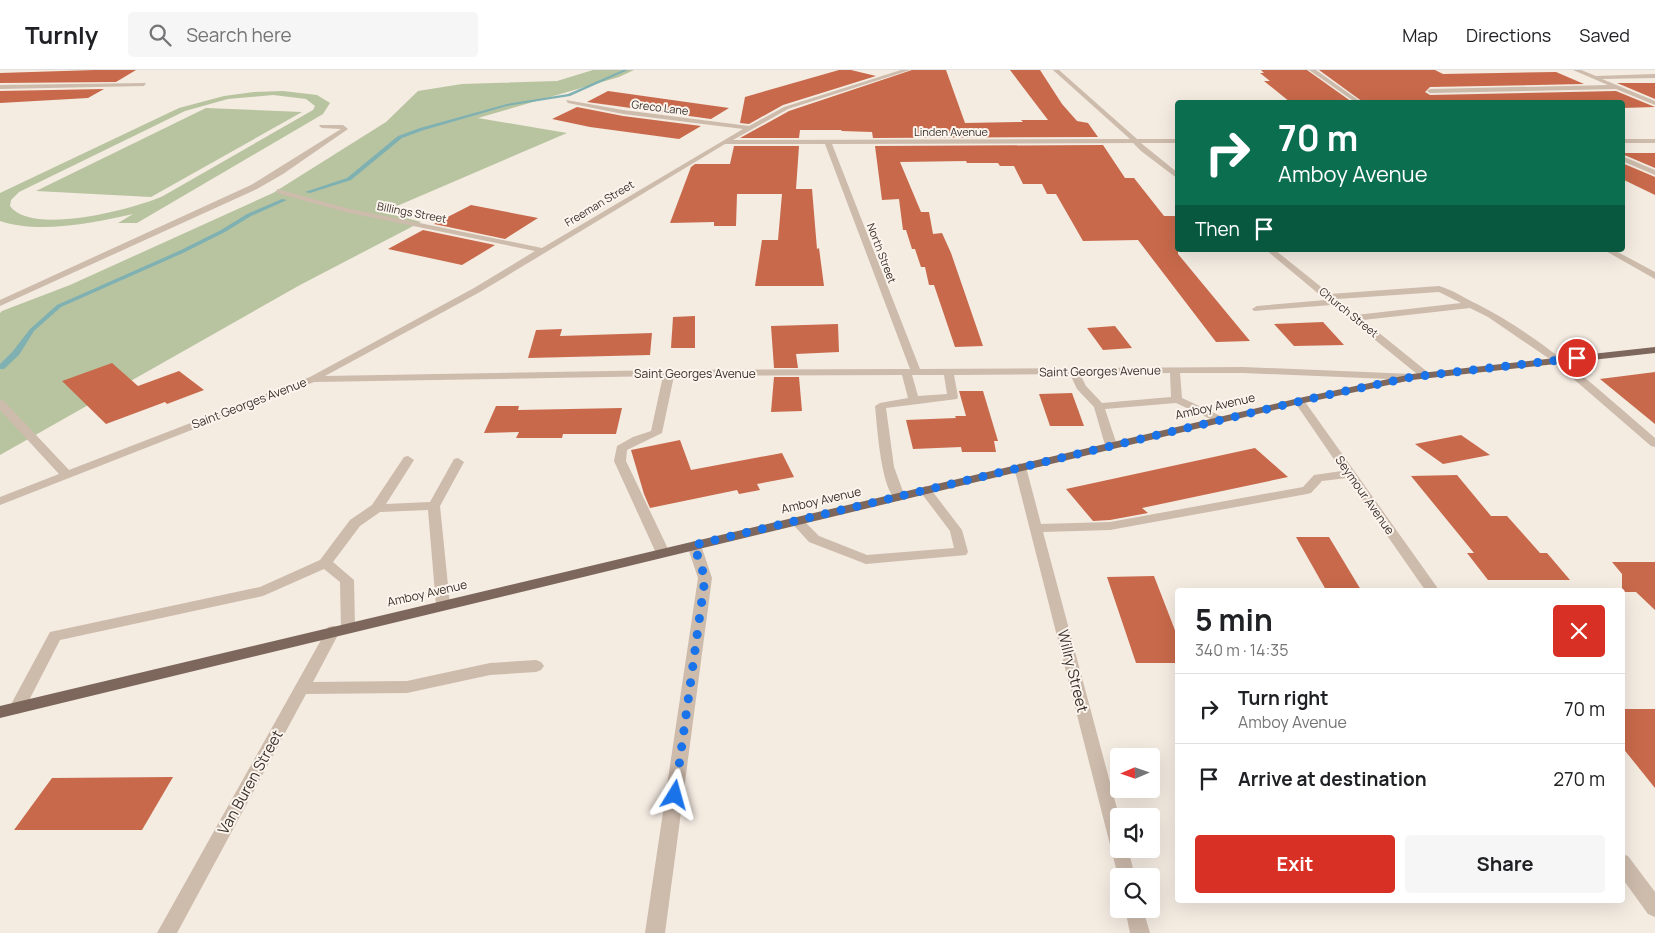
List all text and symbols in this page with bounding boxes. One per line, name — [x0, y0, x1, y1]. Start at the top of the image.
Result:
search box — [128, 12, 478, 57]
text: Turnly — [25, 18, 98, 51]
icon: search — [146, 21, 174, 49]
text: Search here — [186, 22, 292, 48]
text: Map — [1402, 23, 1438, 47]
text: Directions — [1466, 23, 1551, 47]
text: Saved — [1579, 23, 1630, 47]
street label: Greco Lane — [631, 96, 690, 118]
text: 70 m — [1278, 114, 1358, 162]
icon: right — [1195, 120, 1260, 185]
street label: Linden Avenue — [914, 124, 988, 139]
text: Amboy Avenue — [1278, 159, 1428, 189]
street label: Freeman Street — [561, 176, 637, 230]
street label: Billings Street — [376, 198, 448, 226]
icon: arrive — [1250, 215, 1278, 243]
text: Then — [1195, 216, 1240, 242]
street label: North Street — [864, 221, 900, 285]
street label: Church Street — [1316, 284, 1382, 340]
pin — [1556, 337, 1598, 379]
icon: arrive — [1563, 344, 1591, 372]
street label: Saint Georges Avenue — [1039, 361, 1161, 381]
street label: Saint Georges Avenue — [634, 365, 756, 382]
street label: Saint Georges Avenue — [189, 373, 309, 433]
street label: Amboy Avenue — [1173, 389, 1257, 423]
street label: Seymour Avenue — [1331, 452, 1399, 538]
street label: Amboy Avenue — [779, 483, 863, 517]
street label: Amboy Avenue — [385, 576, 469, 610]
text: 5 min — [1195, 599, 1273, 640]
button: close — [1553, 605, 1605, 657]
street label: Willry Street — [1053, 627, 1093, 715]
text: 340 m · 14:35 — [1195, 639, 1288, 661]
text: Turn right — [1238, 685, 1328, 711]
icon: right — [1195, 695, 1223, 723]
text: 70 m — [1564, 696, 1605, 722]
text: Amboy Avenue — [1238, 711, 1347, 733]
street label: Van Buren Street — [213, 726, 287, 838]
north arrow — [1110, 748, 1160, 798]
map controls — [1110, 748, 1160, 918]
icon: arrive — [1195, 765, 1223, 793]
text: Arrive at destination — [1238, 766, 1427, 792]
text: 270 m — [1553, 766, 1605, 792]
position arrow — [648, 768, 700, 820]
button: sound — [1110, 808, 1160, 858]
button: Exit — [1195, 835, 1395, 893]
button: Share — [1405, 835, 1605, 893]
button: search — [1110, 868, 1160, 918]

